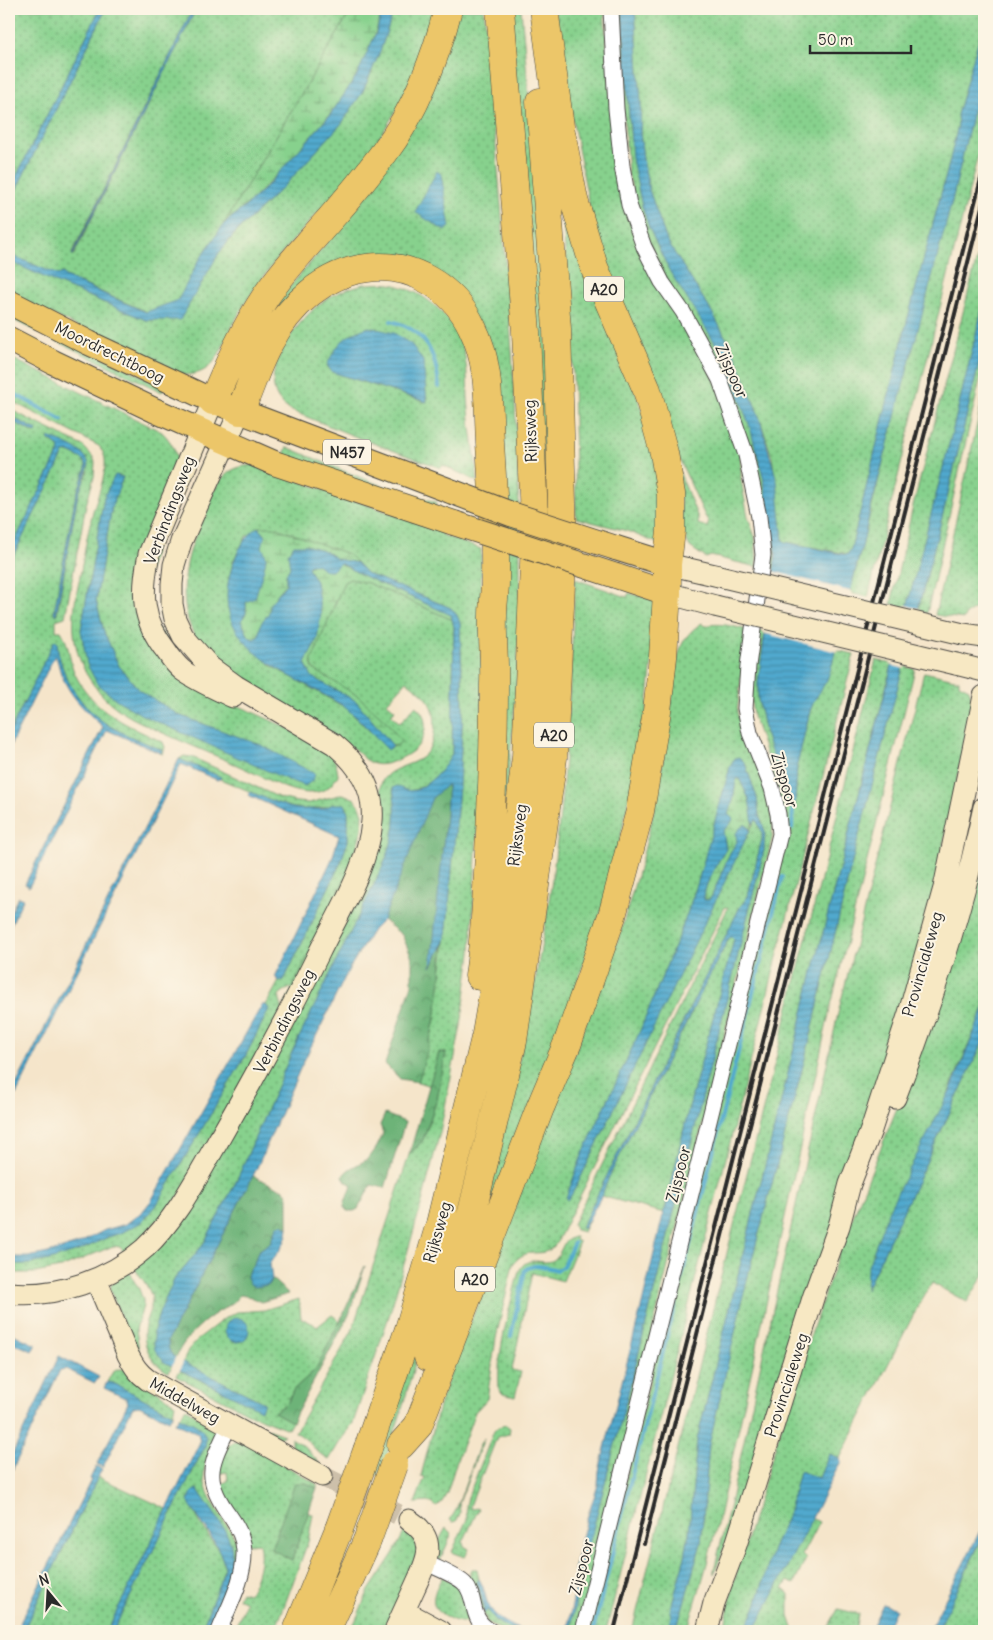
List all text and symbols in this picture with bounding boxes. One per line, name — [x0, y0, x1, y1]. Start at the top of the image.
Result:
scale bar — [810, 22, 912, 54]
text: 50 m — [818, 30, 853, 49]
road number: A20 — [584, 276, 624, 302]
street label: Moordrechtboog — [52, 317, 168, 387]
street label: Zijspoor — [711, 341, 753, 402]
street label: Rijksweg — [519, 399, 541, 463]
road number: N457 — [323, 440, 371, 464]
street label: Verbindingsweg — [139, 453, 199, 567]
road number: A20 — [534, 722, 574, 748]
street label: Zijspoor — [767, 750, 803, 811]
street label: Rijksweg — [503, 803, 531, 867]
street label: Provincialeweg — [897, 909, 947, 1019]
street label: Verbindingsweg — [249, 965, 319, 1077]
street label: Zijspoor — [661, 1143, 695, 1204]
street label: Rijksweg — [419, 1199, 455, 1265]
road number: A20 — [455, 1266, 495, 1292]
street label: Provincialeweg — [760, 1330, 812, 1440]
street label: Middelweg — [146, 1372, 224, 1428]
street label: Zijspoor — [564, 1536, 598, 1597]
north arrow — [22, 1568, 72, 1618]
text: N — [37, 1570, 51, 1590]

